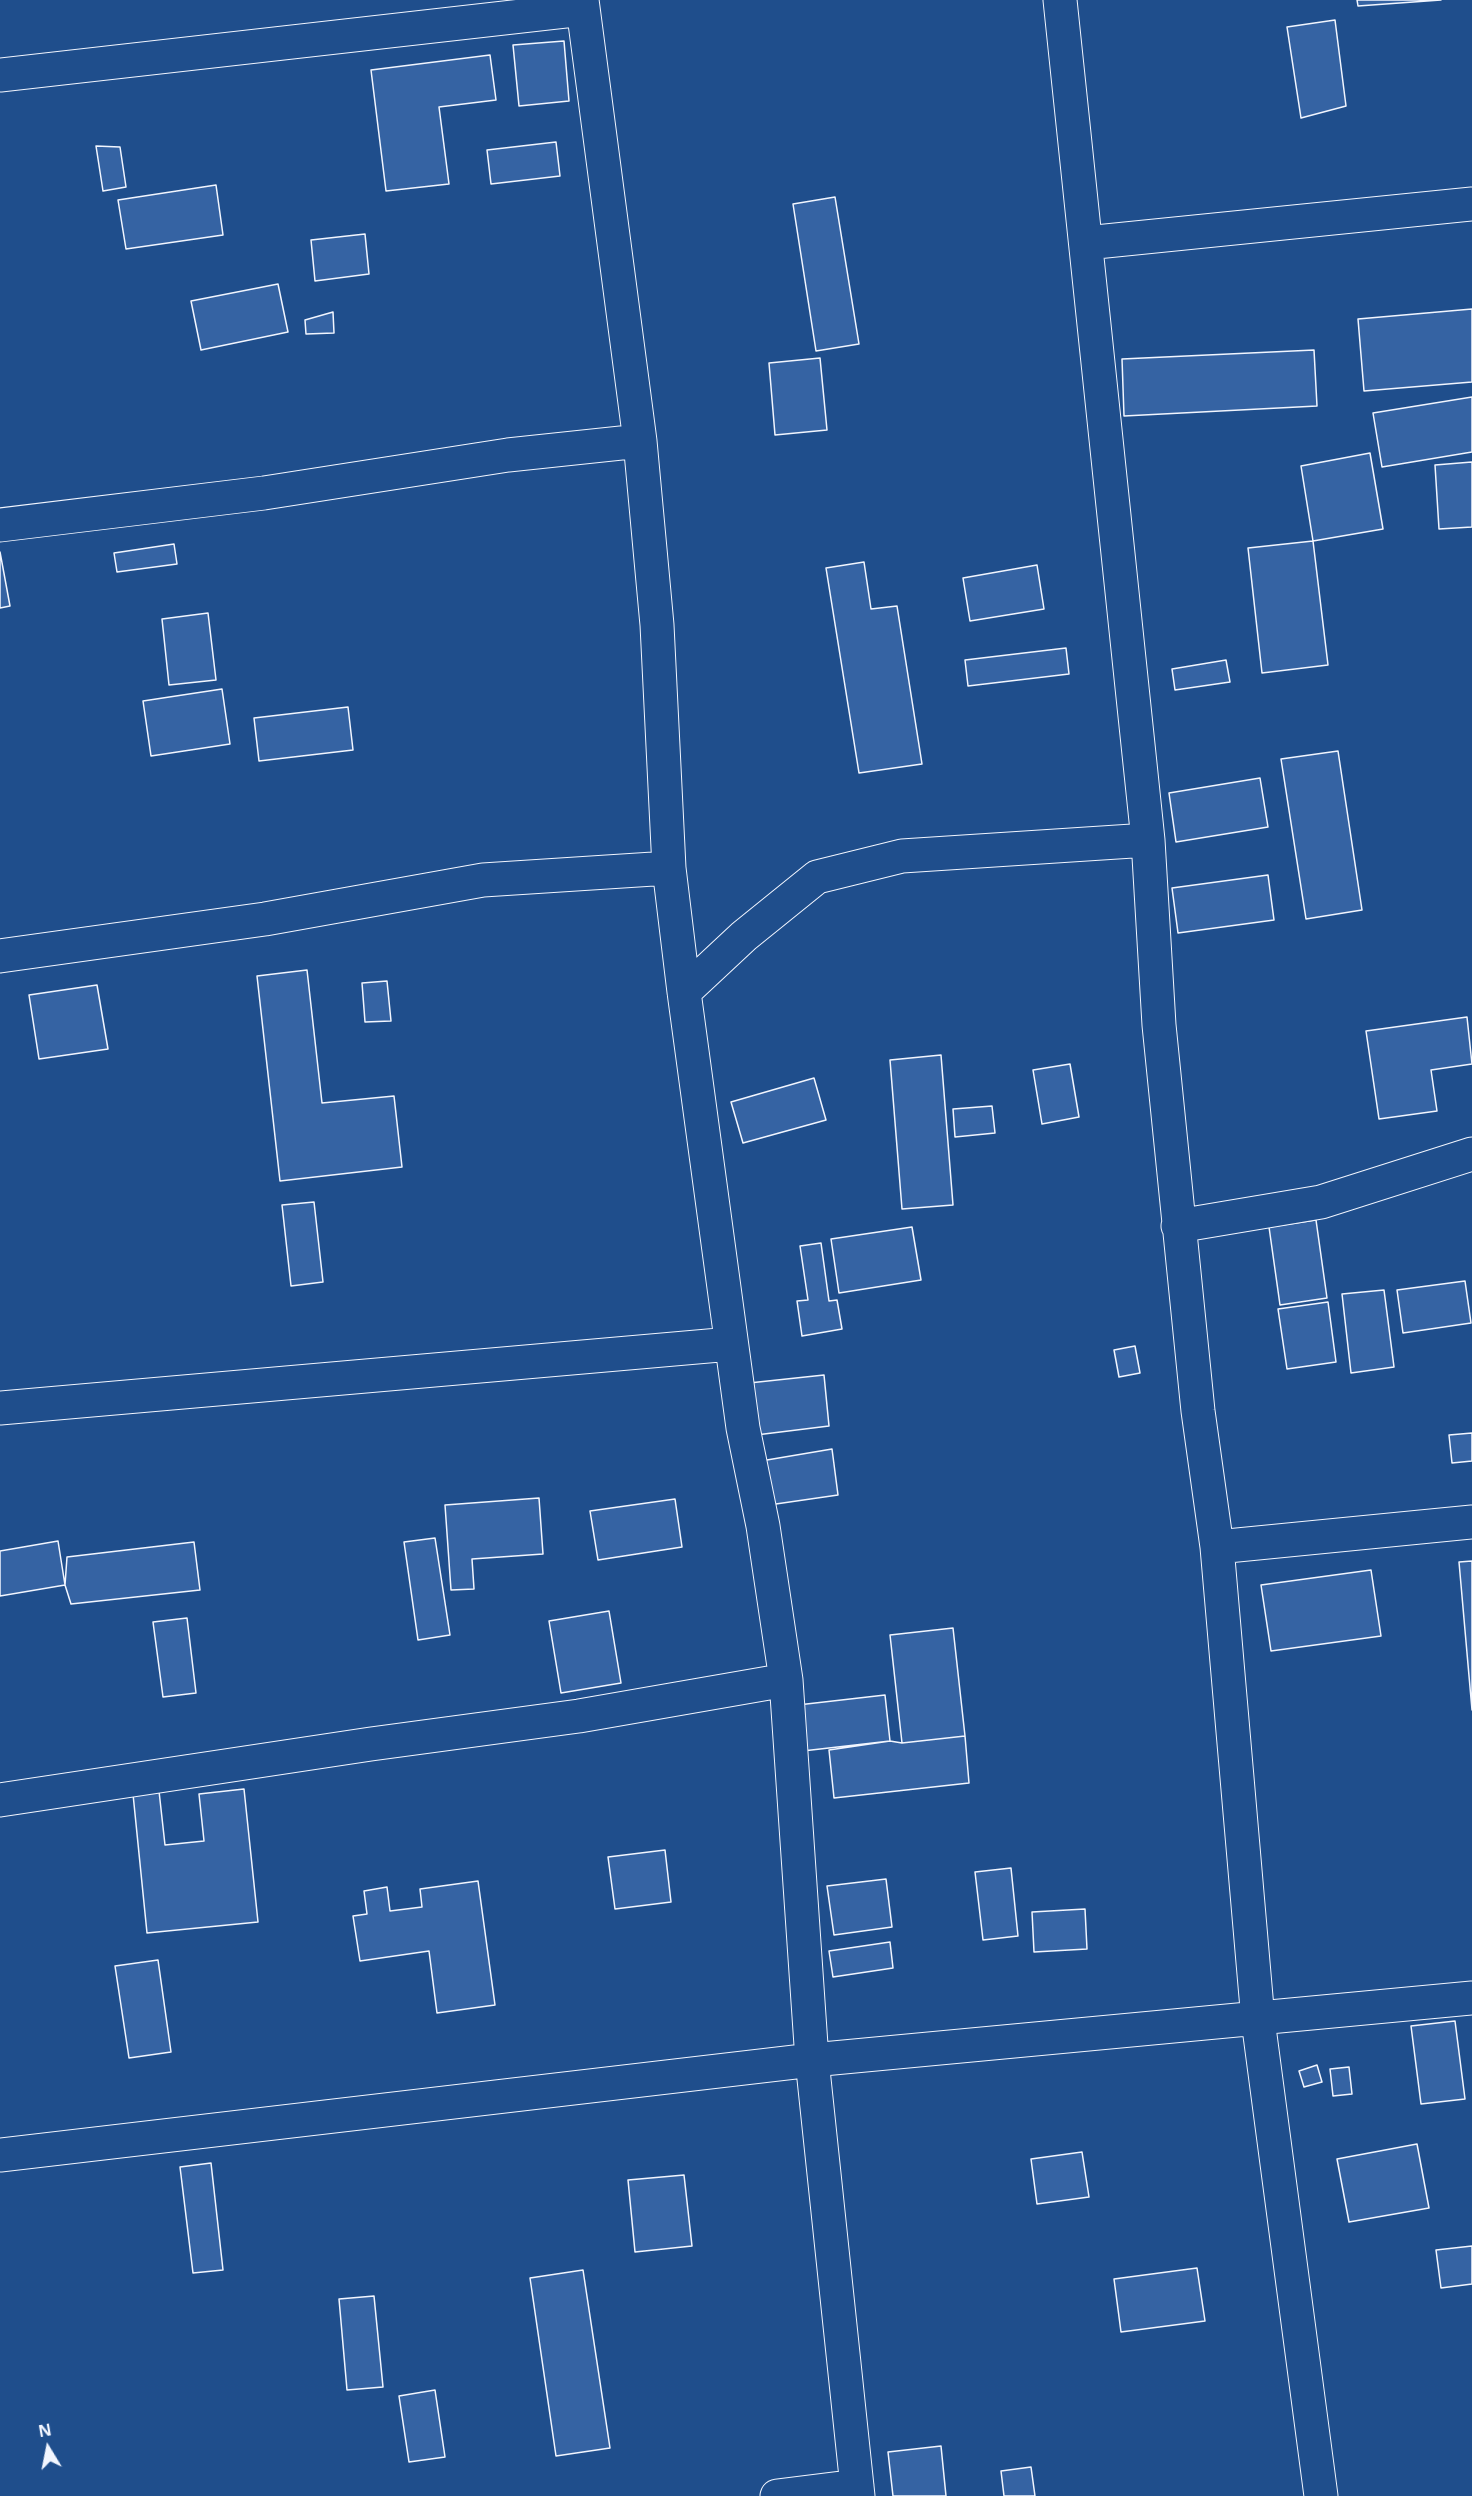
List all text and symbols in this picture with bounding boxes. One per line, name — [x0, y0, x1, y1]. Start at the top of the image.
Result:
north arrow — [18, 2418, 78, 2478]
text: N — [37, 2418, 53, 2442]

